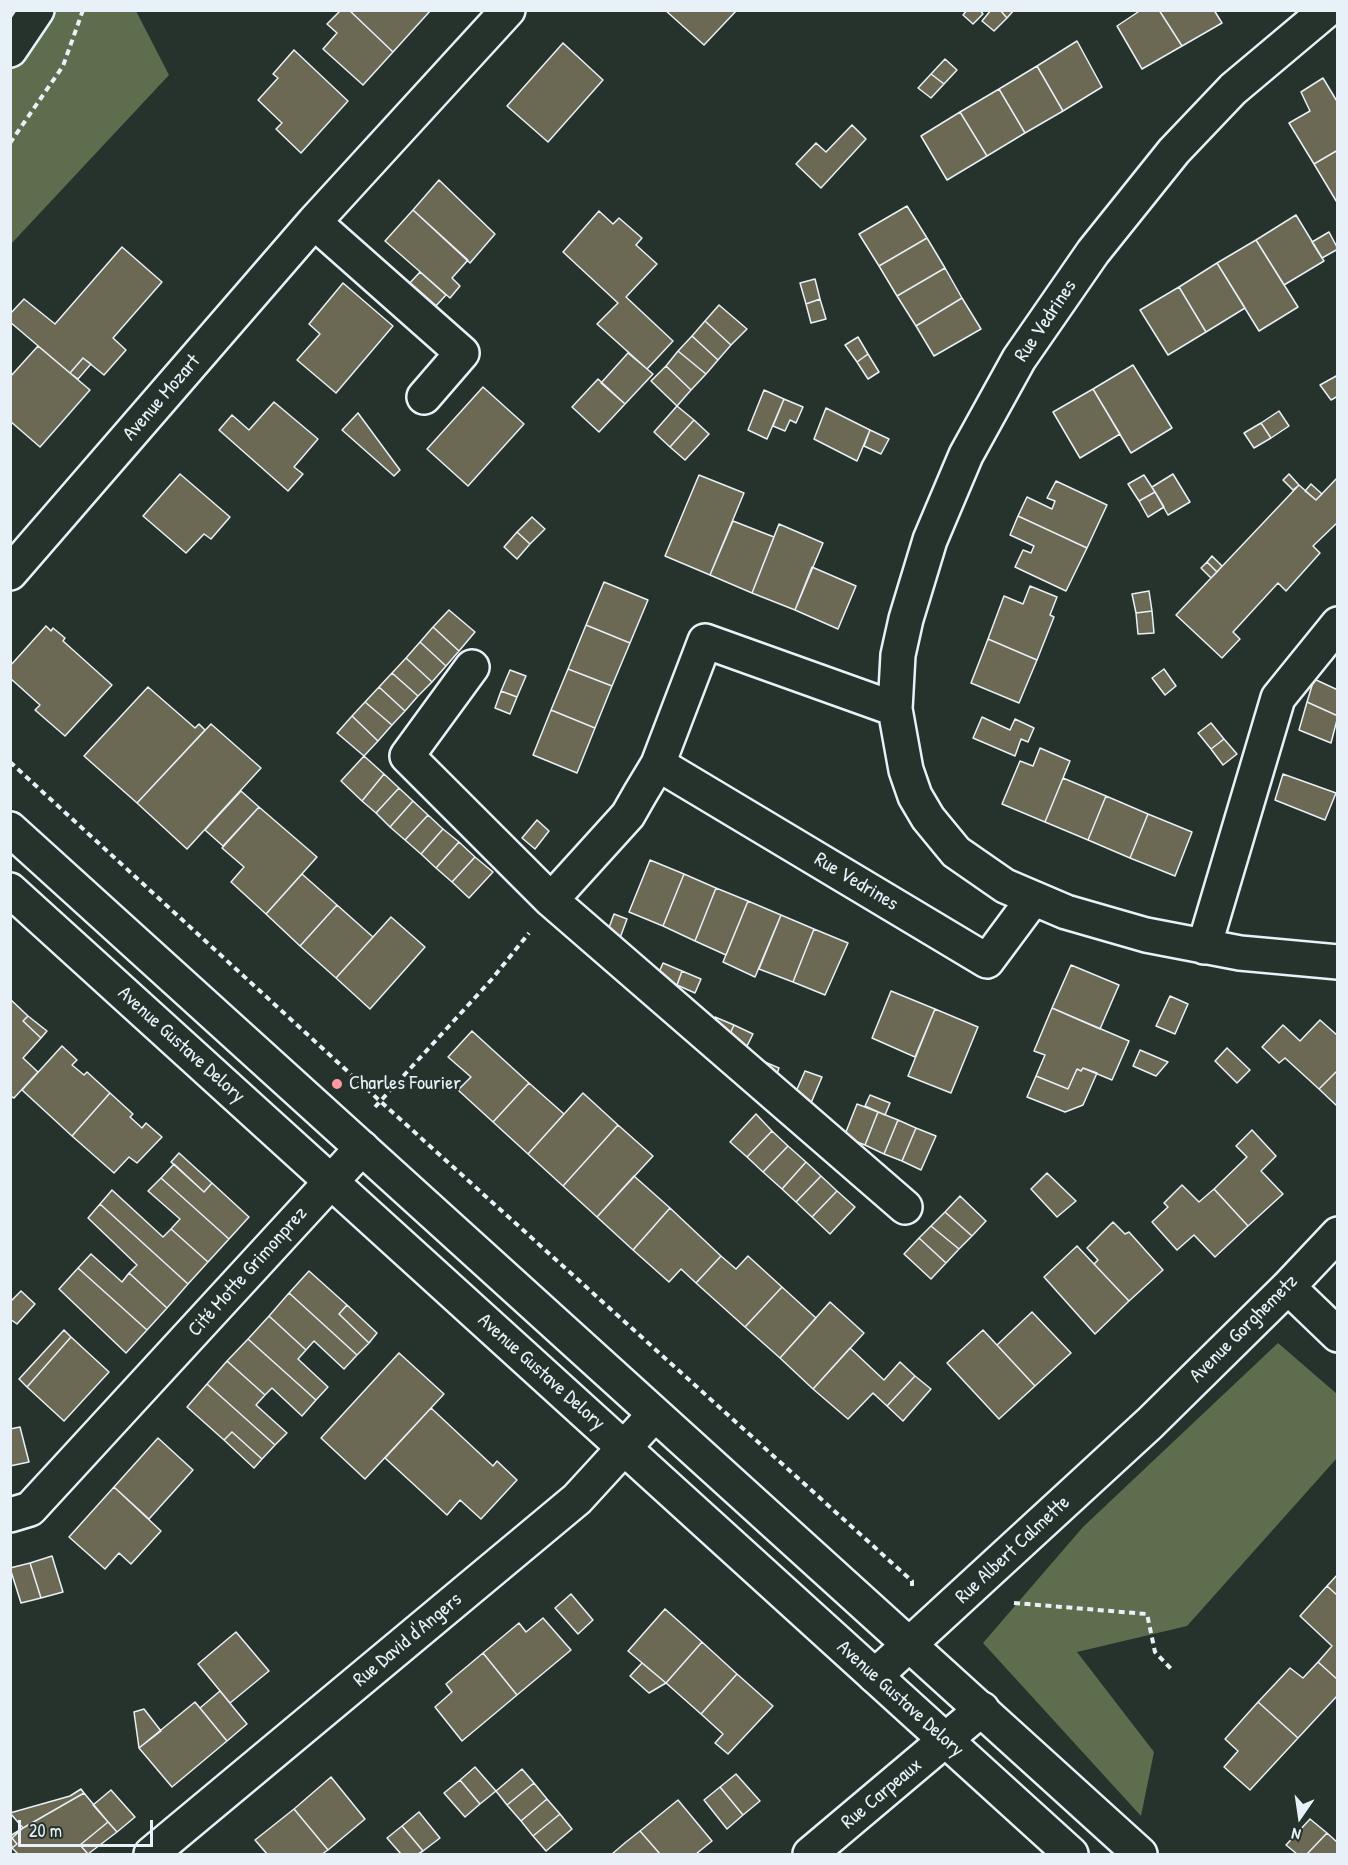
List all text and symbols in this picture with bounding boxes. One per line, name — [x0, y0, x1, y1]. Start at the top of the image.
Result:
street label: Rue Vedrines — [1010, 276, 1082, 366]
street label: Avenue Mozart — [118, 350, 206, 446]
street label: Rue Vedrines — [810, 848, 902, 916]
street label: Avenue Gustave Delory — [112, 982, 250, 1108]
place label: Charles Fourier — [349, 1072, 461, 1096]
marker: Charles Fourier — [330, 1077, 344, 1091]
street label: Cité Motte Grimonprez — [183, 1202, 313, 1342]
street label: Avenue Gorghemetz — [1185, 1270, 1303, 1388]
street label: Avenue Gustave Delory — [472, 1309, 610, 1435]
street label: Rue Albert Calmette — [951, 1491, 1075, 1609]
street label: Rue David d'Angers — [349, 1588, 467, 1692]
street label: Avenue Gustave Delory — [831, 1636, 969, 1762]
street label: Rue Carpeaux — [837, 1753, 927, 1835]
north arrow — [1270, 1787, 1330, 1847]
scale bar — [21, 1808, 156, 1846]
text: 20 m — [29, 1818, 62, 1843]
text: N — [1289, 1823, 1303, 1846]

